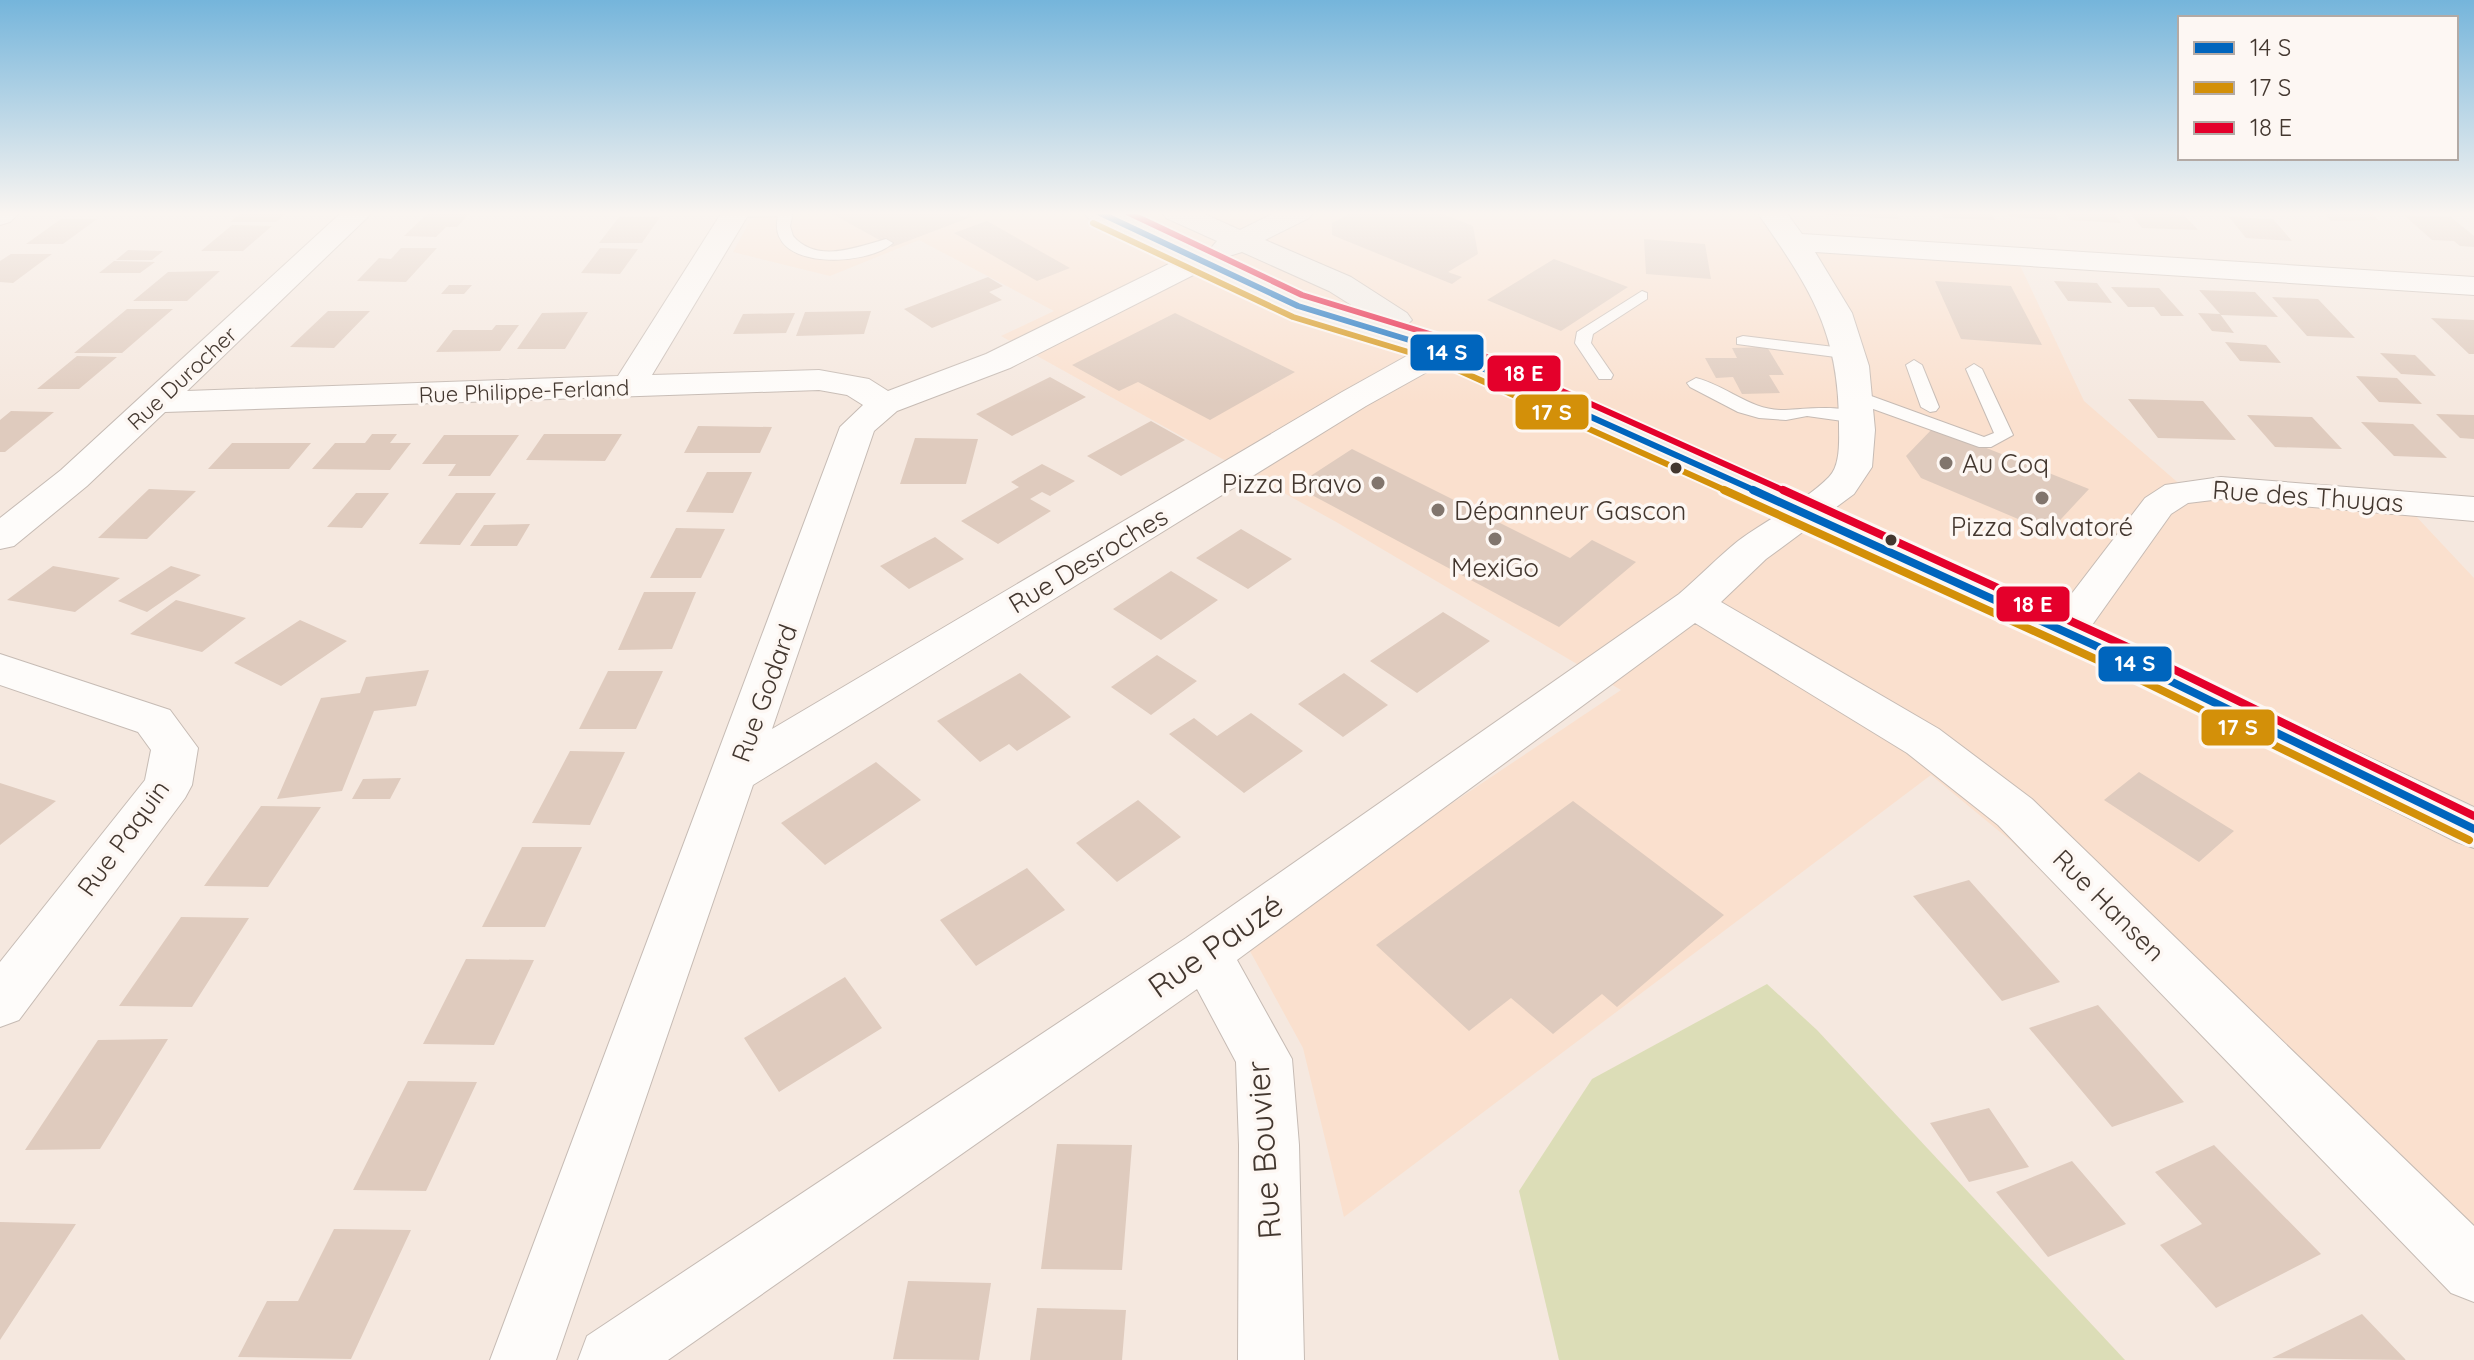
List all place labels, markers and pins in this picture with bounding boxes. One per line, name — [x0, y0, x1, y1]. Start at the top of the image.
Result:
place label: Au Coq — [1962, 447, 2049, 480]
marker: Au Coq — [1937, 454, 1955, 472]
unlabelled marker — [1668, 460, 1684, 476]
place label: Pizza Bravo — [1222, 467, 1362, 500]
marker: Pizza Bravo — [1369, 474, 1387, 492]
marker: Pizza Salvatoré — [2033, 489, 2051, 507]
place label: Dépanneur Gascon — [1454, 494, 1686, 527]
marker: Dépanneur Gascon — [1429, 501, 1447, 519]
place label: Pizza Salvatoré — [1951, 510, 2133, 543]
marker: MexiGo — [1486, 530, 1504, 548]
unlabelled marker — [1883, 532, 1899, 548]
place label: MexiGo — [1451, 551, 1539, 584]

